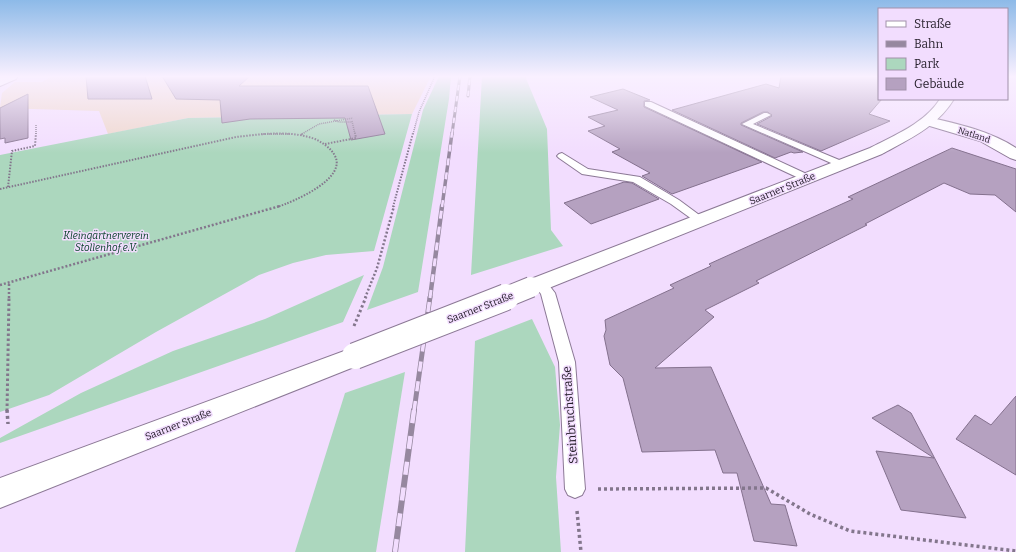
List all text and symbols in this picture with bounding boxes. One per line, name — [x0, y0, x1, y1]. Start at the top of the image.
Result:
legend — [878, 8, 1008, 100]
text: Straße — [914, 17, 951, 31]
text: Bahn — [914, 37, 943, 51]
text: Park — [914, 57, 940, 71]
text: Gebäude — [914, 77, 964, 91]
street label: Natland — [957, 125, 992, 145]
street label: Saarner Straße — [748, 170, 817, 208]
park label: Kleingärtnerverein Stollenhof e.V. — [63, 230, 149, 254]
street label: Saarner Straße — [445, 290, 515, 326]
street label: Steinbruchstraße — [560, 366, 580, 464]
street label: Saarner Straße — [143, 407, 213, 443]

